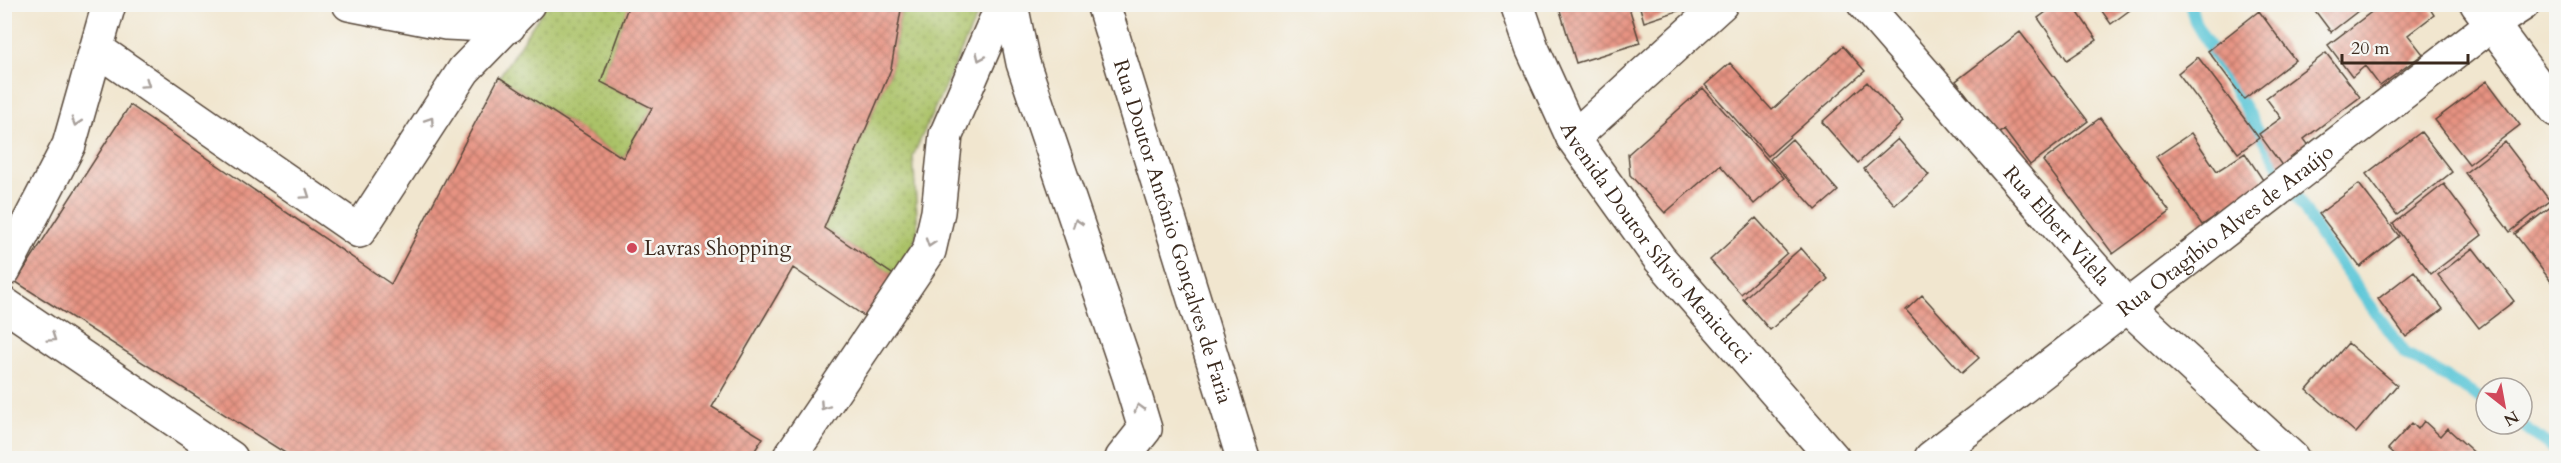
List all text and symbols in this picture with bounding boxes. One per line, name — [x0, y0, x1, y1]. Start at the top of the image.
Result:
scale bar — [2342, 27, 2468, 65]
text: 20 m — [2351, 36, 2390, 61]
one-way arrow — [975, 50, 987, 61]
street label: Rua Doutor Antônio Gonçalves de Faria — [1106, 56, 1240, 407]
one-way arrow — [139, 77, 150, 88]
one-way arrow — [71, 116, 83, 127]
one-way arrow — [423, 117, 434, 128]
street label: Avenida Doutor Sílvio Menicucci — [1553, 118, 1759, 370]
street label: Rua Otagíbio Alves de Araújo — [2111, 137, 2340, 323]
street label: Rua Elbert Vilela — [1997, 159, 2117, 292]
one-way arrow — [299, 188, 310, 199]
one-way arrow — [1072, 218, 1085, 229]
place label: Lavras Shopping — [644, 234, 791, 263]
one-way arrow — [925, 237, 938, 248]
marker: Lavras Shopping — [625, 241, 639, 255]
one-way arrow — [46, 330, 57, 341]
north arrow — [2474, 376, 2534, 436]
one-way arrow — [820, 399, 831, 410]
one-way arrow — [1133, 403, 1146, 413]
text: N — [2499, 405, 2523, 431]

